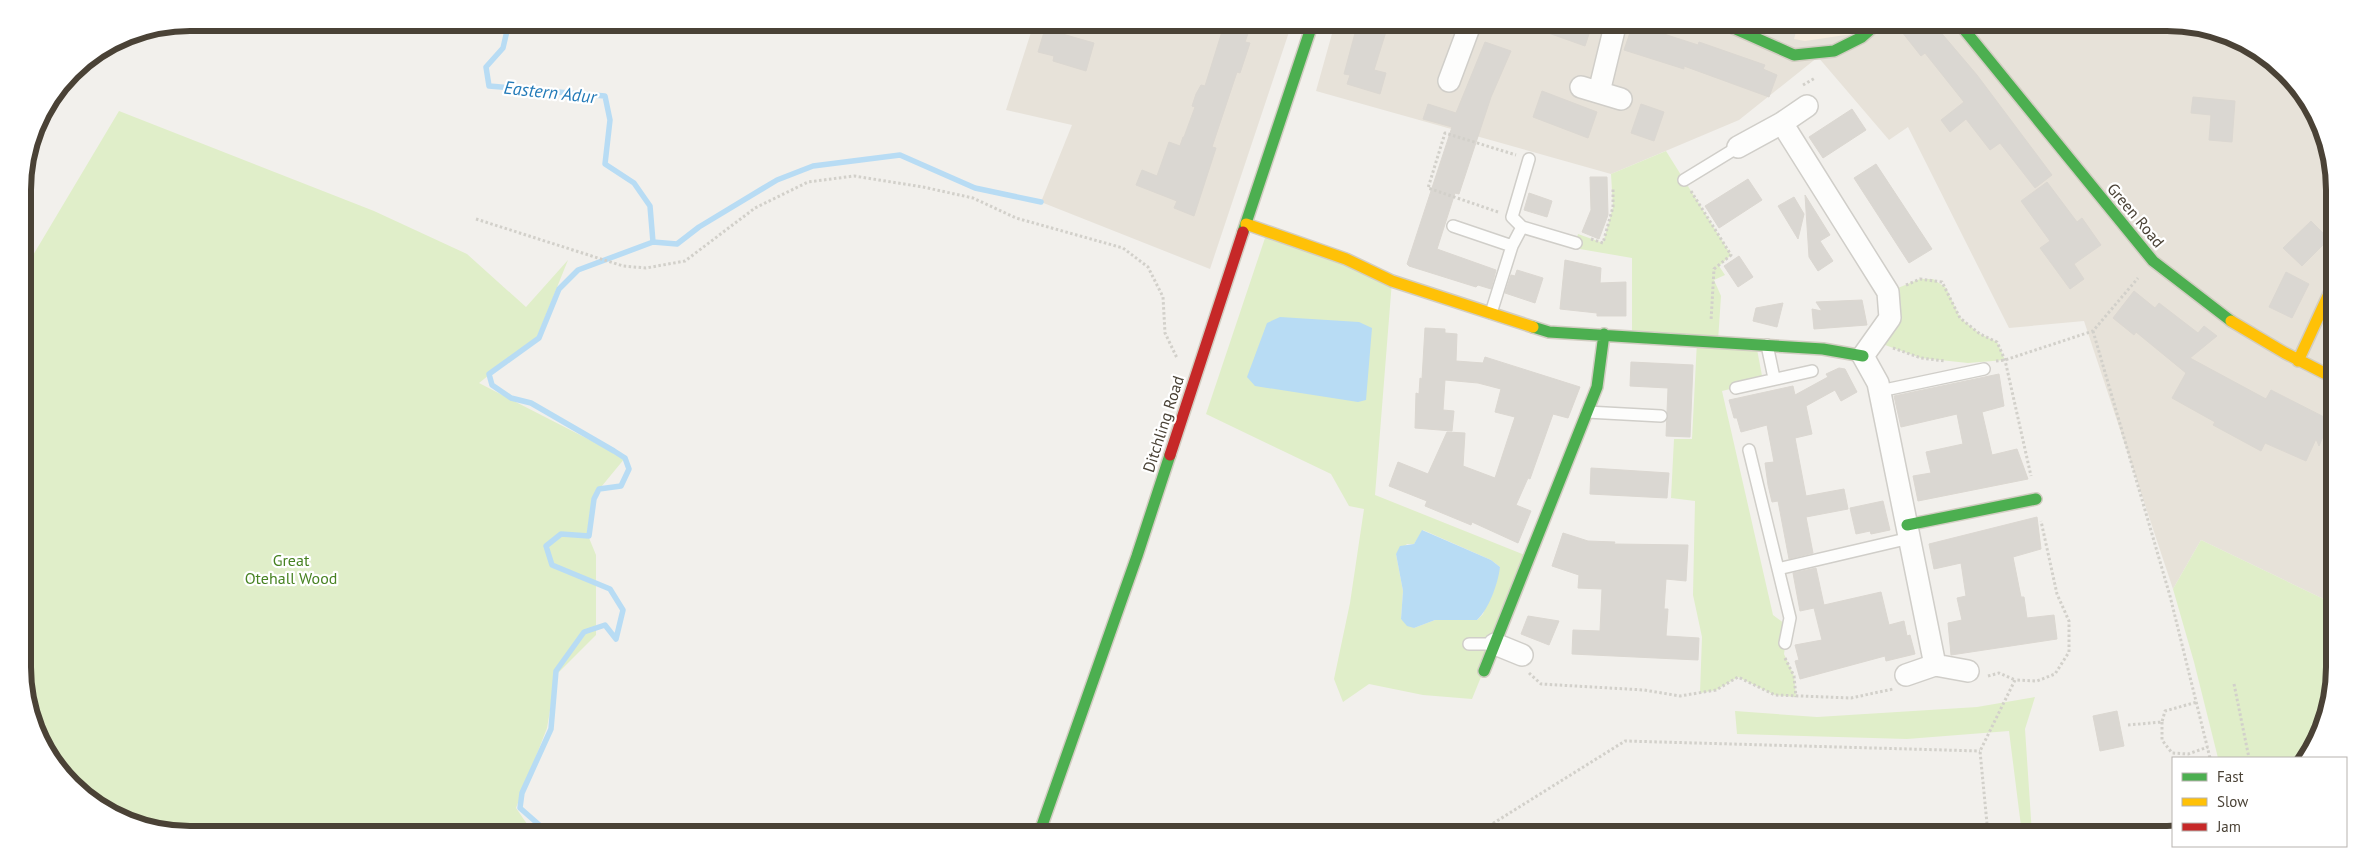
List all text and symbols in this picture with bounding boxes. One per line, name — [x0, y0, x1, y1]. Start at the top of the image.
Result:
water label: Eastern Adur — [503, 76, 598, 108]
street label: Green Road — [2103, 179, 2169, 251]
street label: Ditchling Road — [1138, 373, 1188, 475]
park label: Great Otehall Wood — [245, 550, 337, 588]
legend — [2172, 757, 2347, 847]
text: Fast — [2217, 767, 2244, 786]
text: Slow — [2217, 792, 2248, 811]
text: Jam — [2216, 817, 2241, 836]

